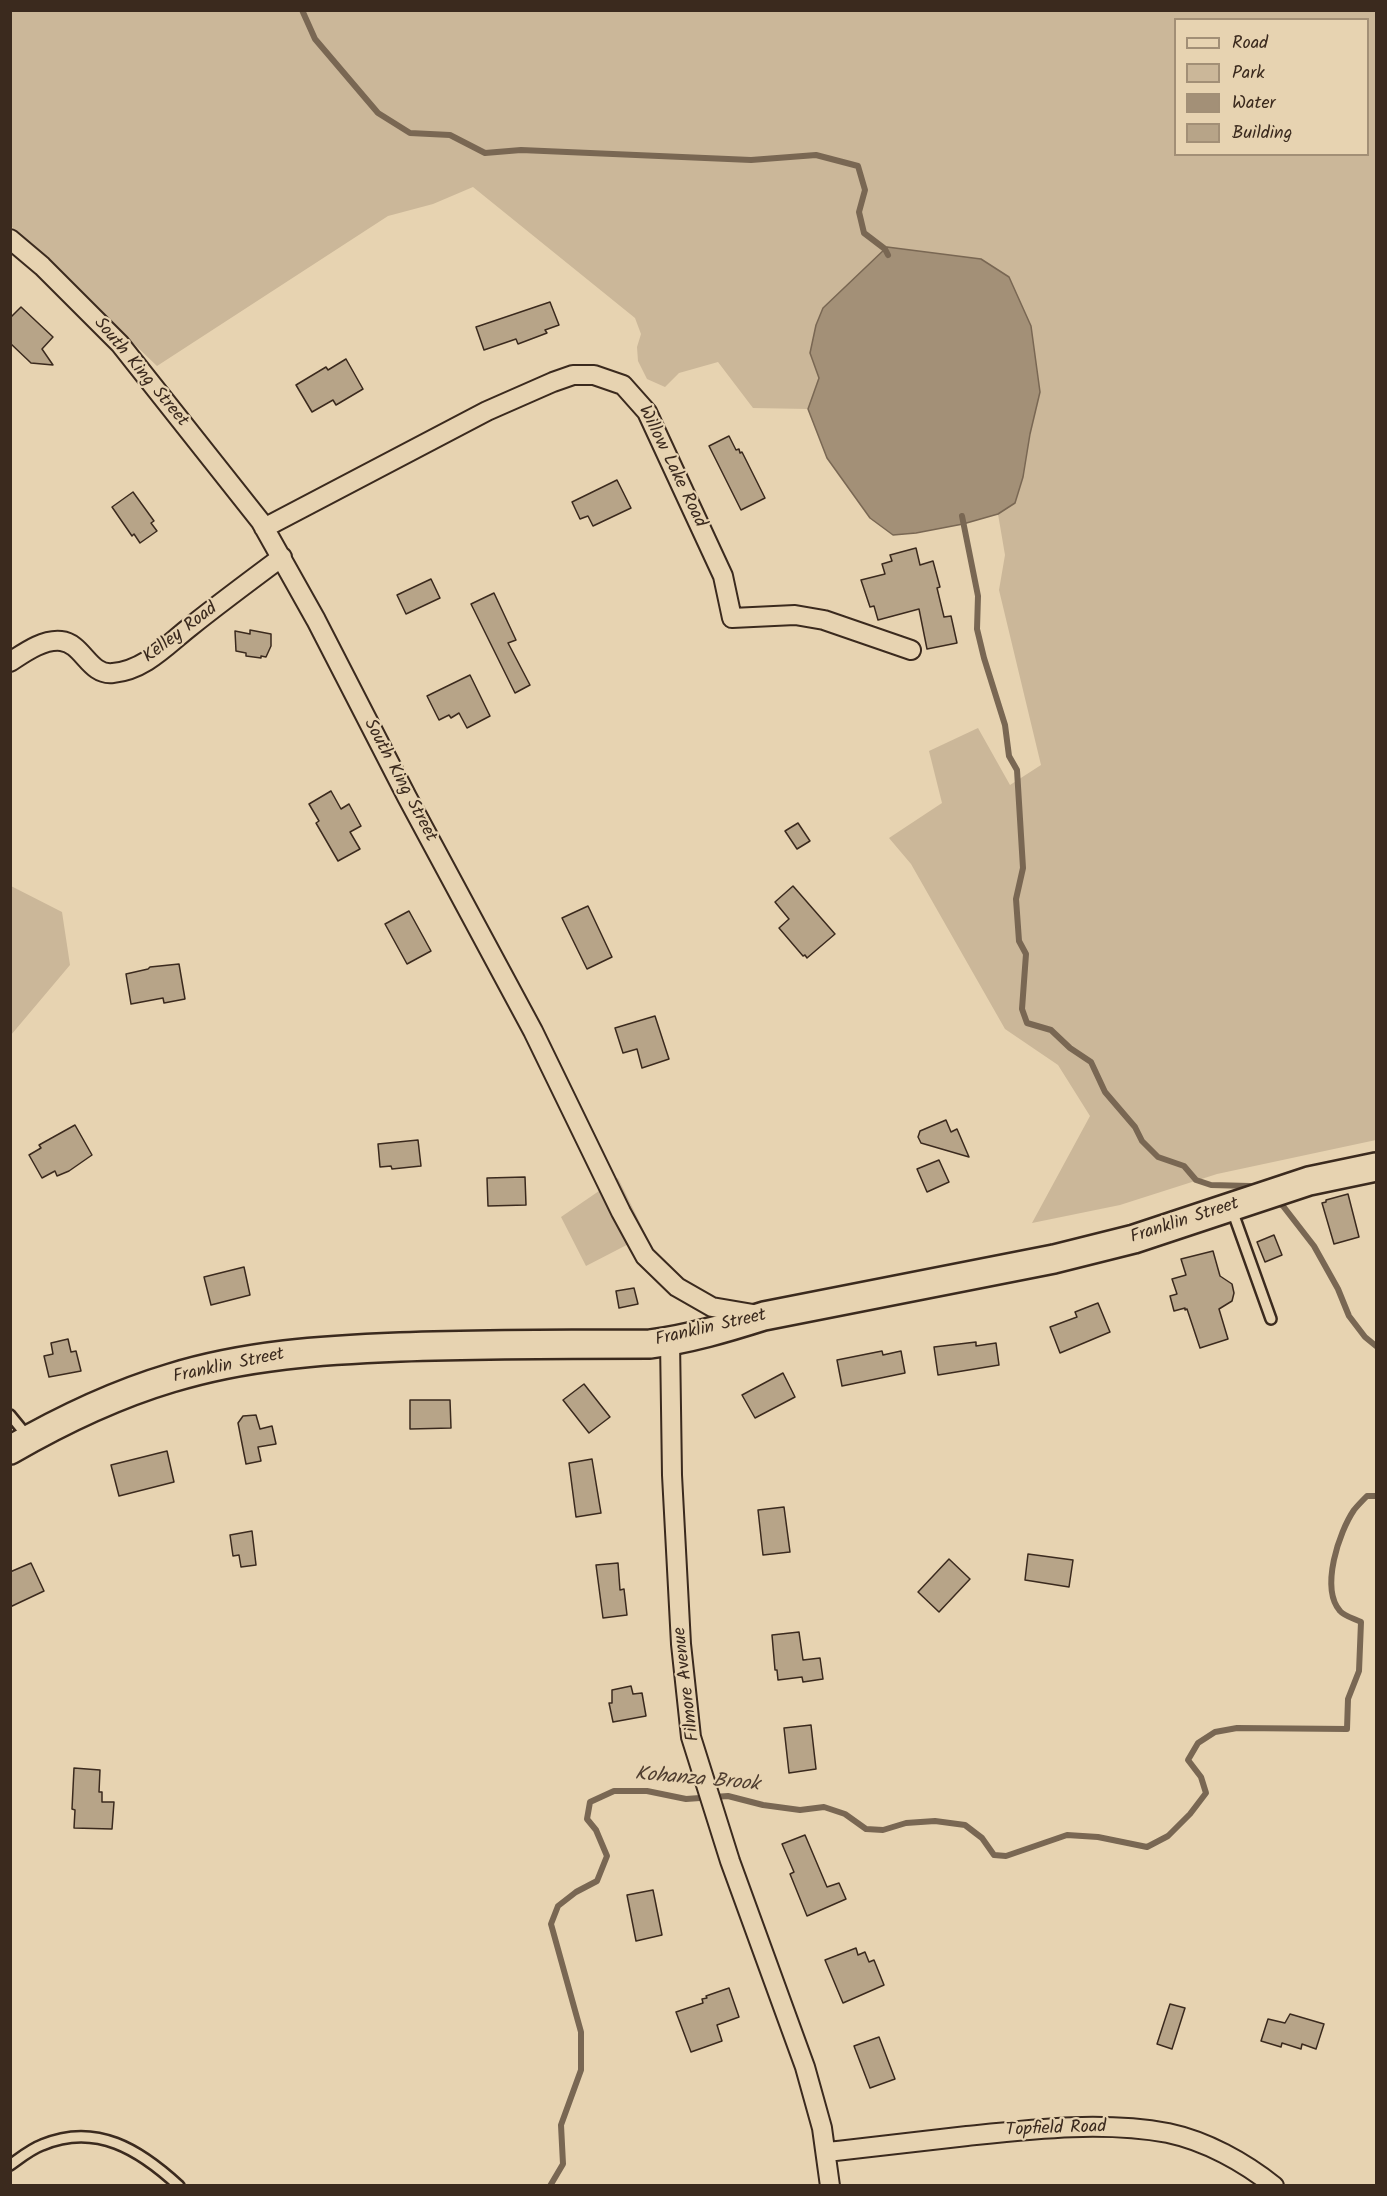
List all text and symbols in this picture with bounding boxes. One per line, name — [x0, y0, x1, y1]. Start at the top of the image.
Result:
legend — [1174, 18, 1369, 156]
text: Road — [1232, 29, 1268, 58]
text: Park — [1232, 59, 1265, 88]
text: Water — [1232, 89, 1276, 118]
text: Building — [1232, 119, 1292, 148]
street label: South King Street — [88, 314, 192, 432]
street label: Willow Lake Road — [632, 403, 710, 531]
street label: Kelley Road — [140, 599, 222, 669]
street label: South King Street — [358, 716, 440, 846]
street label: Franklin Street — [1128, 1194, 1242, 1250]
street label: Franklin Street — [654, 1306, 768, 1352]
street label: Franklin Street — [171, 1345, 287, 1389]
street label: Filmore Avenue — [670, 1626, 706, 1742]
water label: Kohanza Brook — [634, 1764, 760, 1798]
street label: Topfield Road — [1005, 2117, 1107, 2143]

